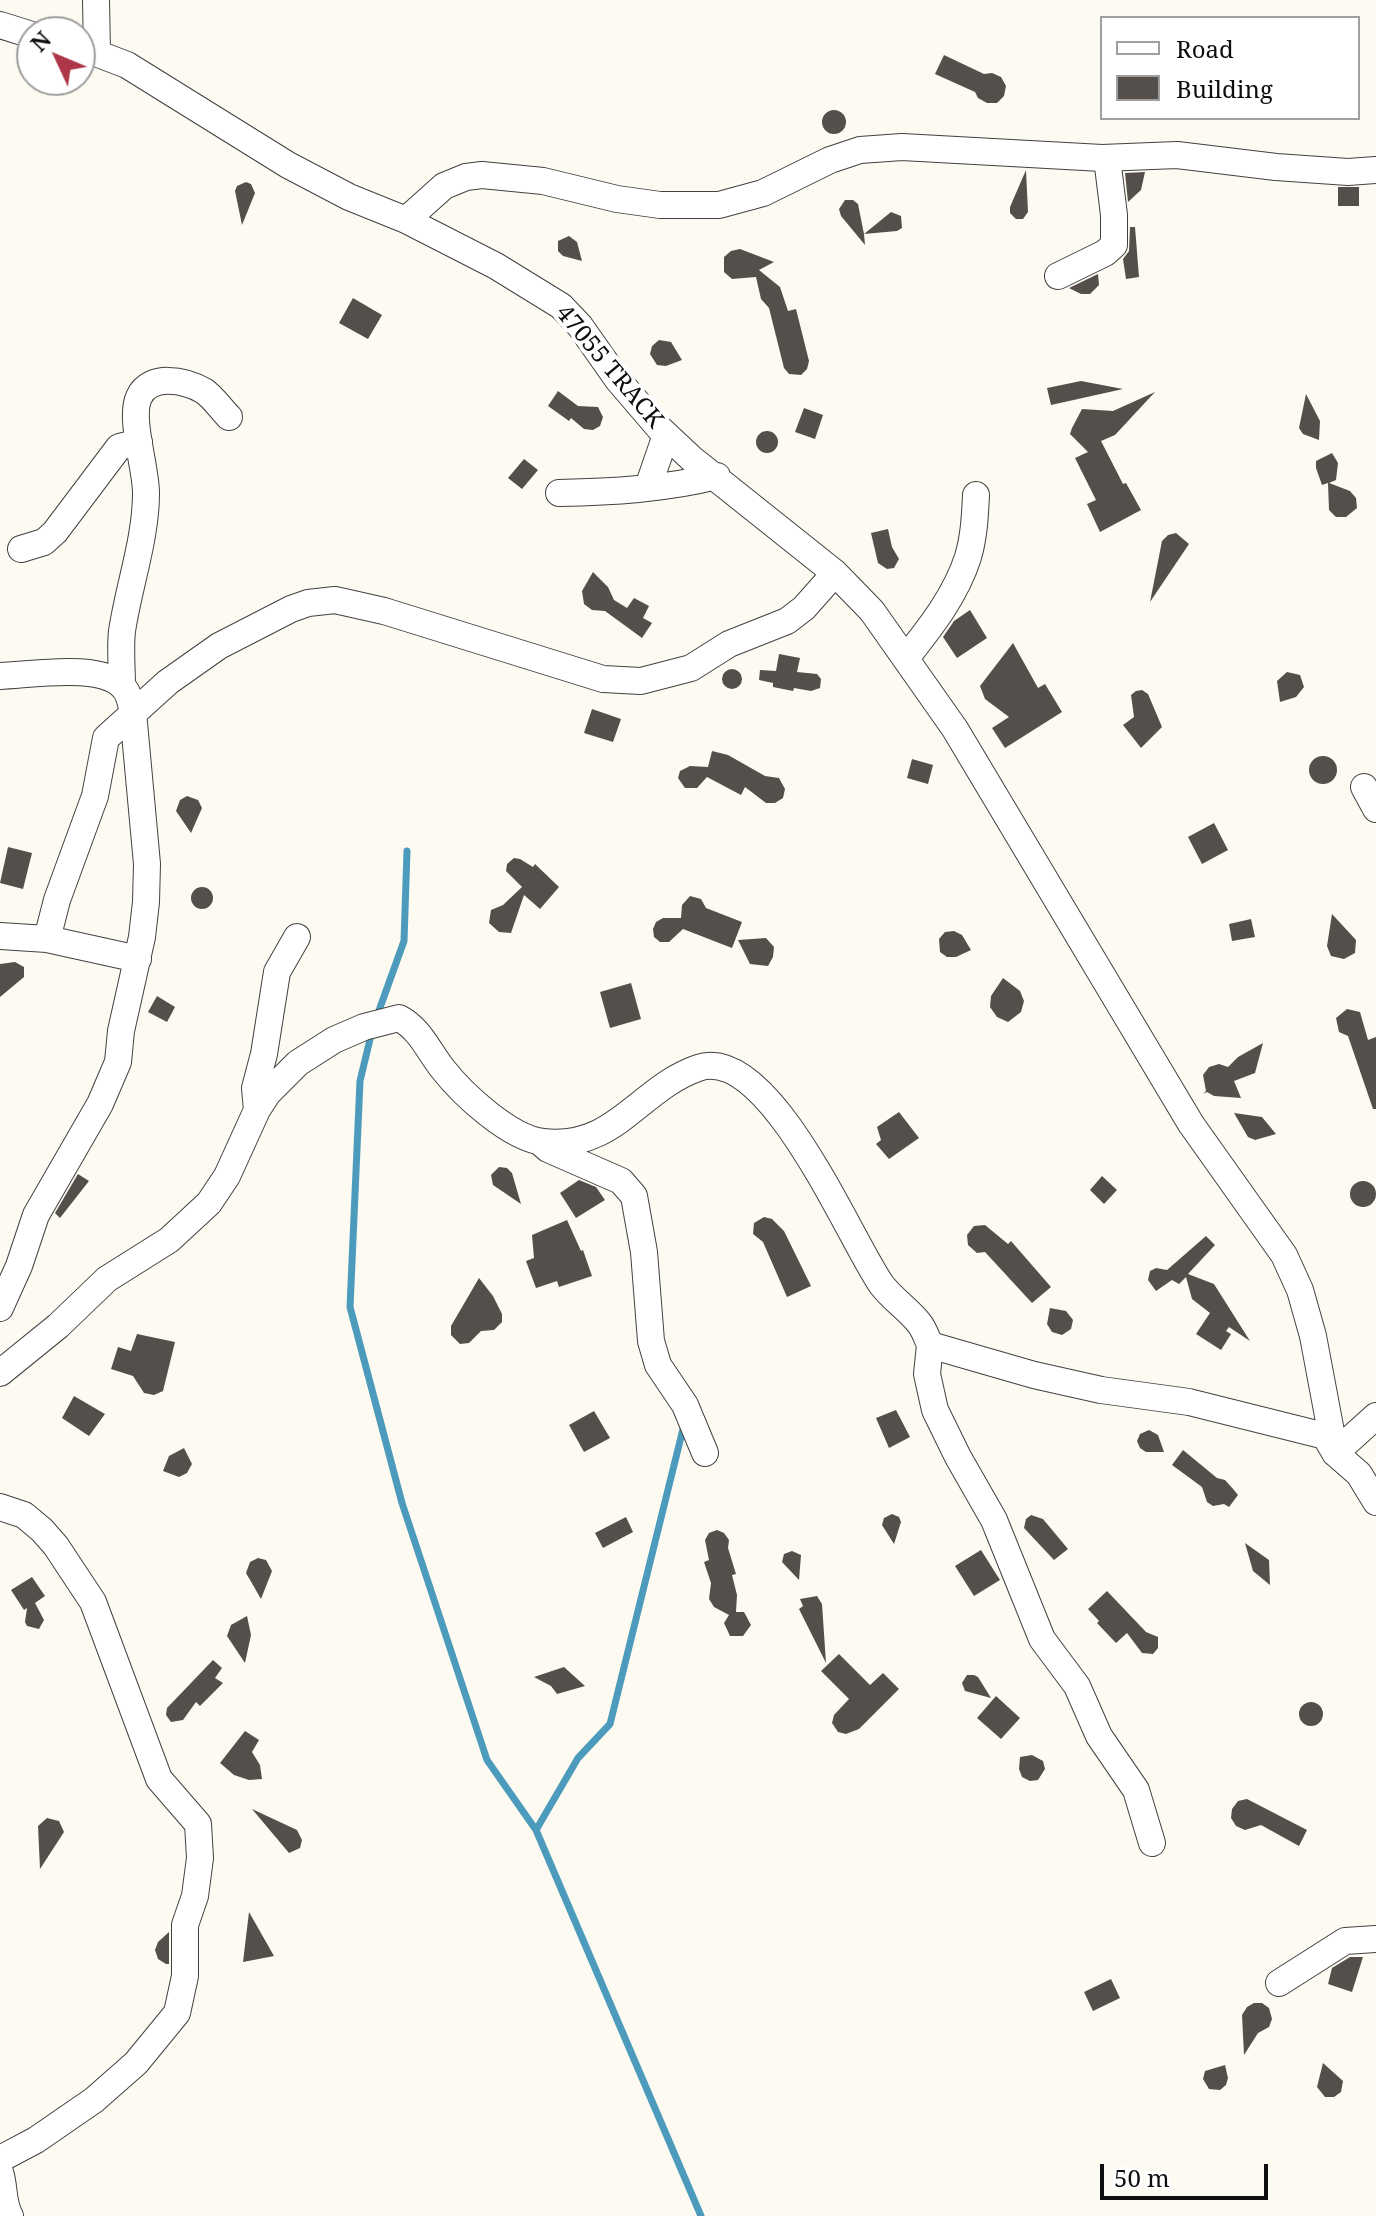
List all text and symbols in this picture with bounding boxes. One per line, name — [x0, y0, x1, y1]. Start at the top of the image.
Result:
north arrow — [16, 16, 96, 96]
legend — [1100, 16, 1360, 120]
text: N — [23, 24, 57, 57]
text: Road — [1176, 32, 1234, 65]
text: Building — [1176, 72, 1273, 105]
street label: 47055 TRACK — [549, 300, 669, 434]
scale bar — [1104, 2148, 1272, 2198]
text: 50 m — [1114, 2161, 1170, 2194]

